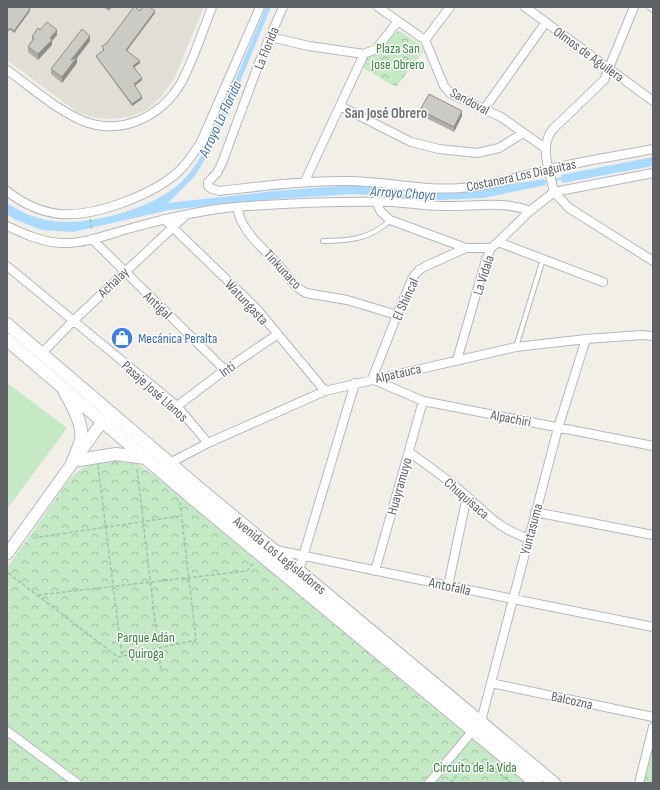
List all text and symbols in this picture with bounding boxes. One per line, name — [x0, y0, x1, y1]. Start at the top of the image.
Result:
street label: Olmos de Aguilera — [550, 23, 627, 86]
street label: La Florida — [250, 24, 283, 72]
park label: Plaza San Jose Obrero — [370, 40, 425, 73]
water label: Arroyo La Florida — [194, 78, 246, 161]
street label: Sandoval — [447, 84, 492, 119]
district label: San José Obrero — [345, 104, 427, 123]
street label: Costanera Los Diaguitas — [465, 156, 578, 195]
water label: Arroyo Choya — [369, 182, 436, 205]
street label: Tinkunaco — [260, 246, 305, 293]
street label: La Vidala — [469, 253, 498, 297]
street label: Achalay — [94, 263, 133, 302]
street label: El Shincal — [389, 275, 422, 323]
street label: Watungasta — [221, 276, 272, 328]
street label: Antigal — [139, 287, 175, 323]
shop icon: Mecánica Peralta — [109, 325, 135, 351]
place label: Mecánica Peralta — [138, 330, 217, 347]
street label: Pasaje José Llanos — [118, 357, 191, 426]
street label: Inti — [216, 358, 239, 381]
street label: Alpatauca — [373, 360, 423, 387]
street label: Alpachiri — [488, 406, 533, 431]
street label: Huayramuyo — [383, 455, 416, 517]
street label: Chuquisaca — [441, 474, 493, 523]
street label: Yuntasuma — [517, 502, 546, 556]
street label: Avenida Los Legisladores — [229, 512, 330, 598]
street label: Antofalla — [427, 574, 472, 599]
park label: Parque Adán Quiroga — [117, 629, 175, 662]
street label: Balcozna — [550, 688, 594, 713]
park label: Circuito de la Vida — [433, 759, 517, 776]

